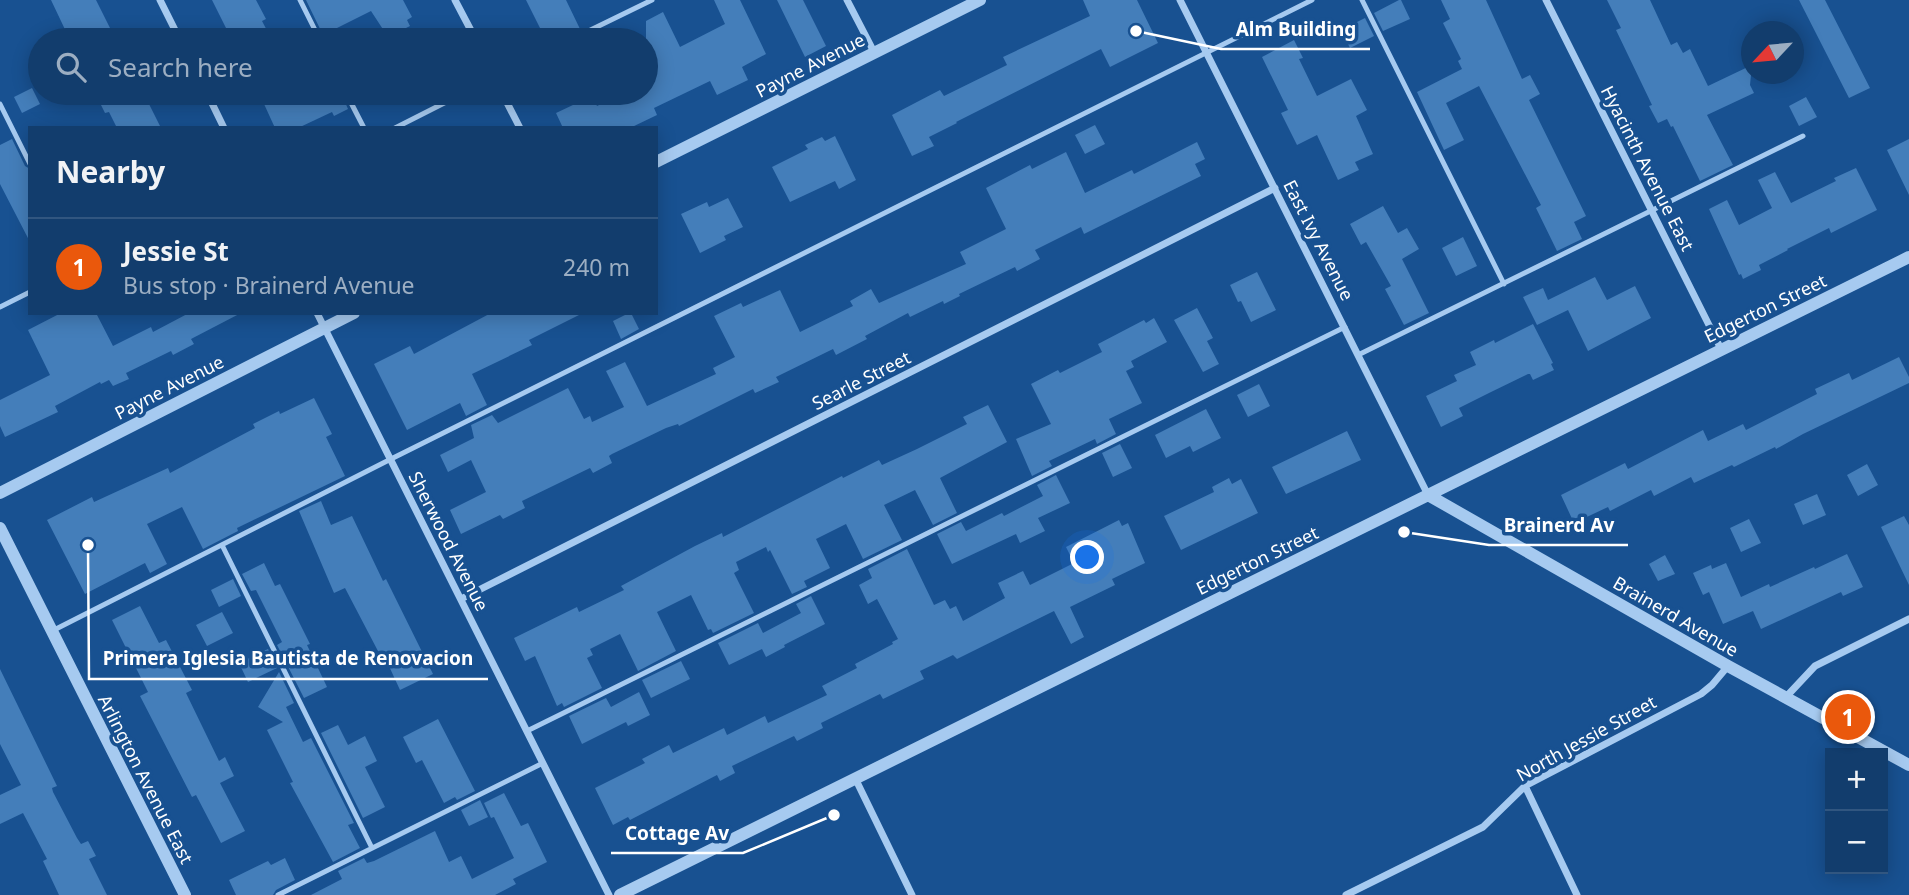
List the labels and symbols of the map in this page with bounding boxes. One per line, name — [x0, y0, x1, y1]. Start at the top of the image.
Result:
callout: Alm Building — [1221, 9, 1370, 49]
text: Alm Building — [1236, 16, 1356, 42]
north arrow — [1741, 21, 1804, 84]
street label: Payne Avenue — [751, 27, 869, 103]
street label: Hyacinth Avenue East — [1596, 81, 1700, 255]
street label: East Ivy Avenue — [1278, 176, 1360, 304]
street label: Edgerton Street — [1700, 268, 1831, 348]
street label: Searle Street — [808, 345, 915, 415]
street label: Payne Avenue — [110, 349, 228, 425]
street label: Sherwood Avenue — [403, 467, 495, 615]
callout: Brainerd Av — [1489, 505, 1628, 545]
text: Brainerd Av — [1504, 512, 1614, 538]
street label: Edgerton Street — [1192, 520, 1323, 600]
your location — [1070, 540, 1104, 574]
street label: Brainerd Avenue — [1609, 570, 1743, 662]
callout: Primera Iglesia Bautista de Renovacion — [89, 639, 488, 679]
text: Primera Iglesia Bautista de Renovacion — [103, 645, 473, 671]
street label: North Jessie Street — [1512, 689, 1661, 786]
street label: Arlington Avenue East — [93, 690, 199, 868]
pin: 1 — [1825, 691, 1871, 743]
callout: Cottage Av — [611, 813, 743, 853]
text: Cottage Av — [625, 820, 729, 846]

